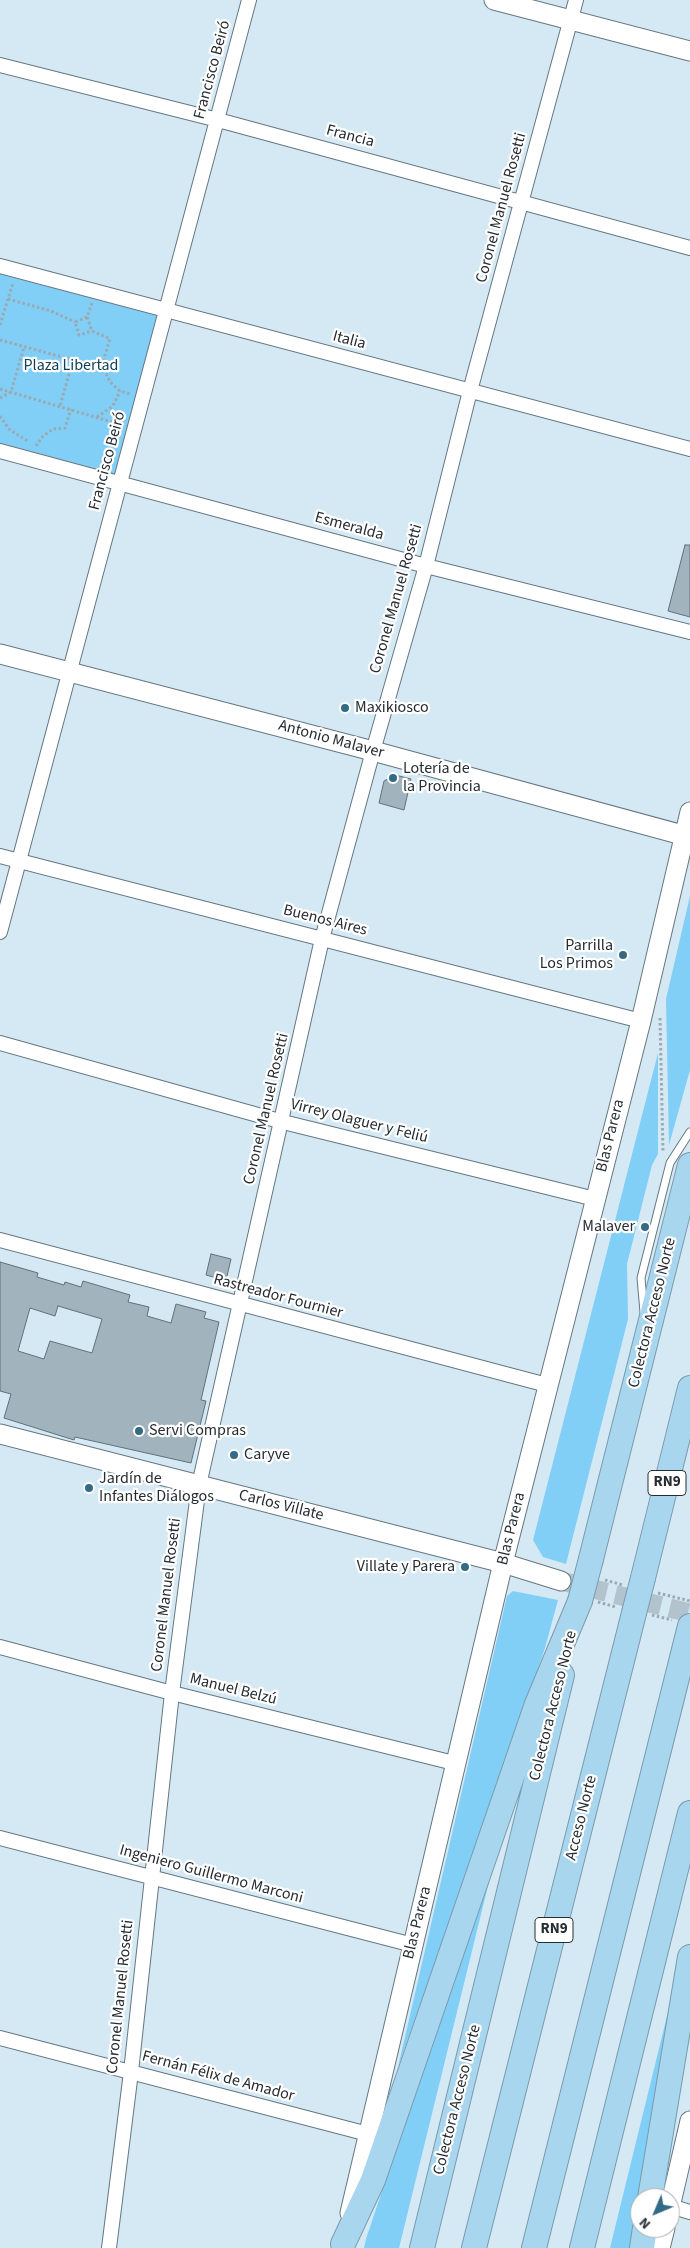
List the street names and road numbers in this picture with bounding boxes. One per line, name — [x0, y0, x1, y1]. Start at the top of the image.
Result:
street label: Francisco Beiró — [191, 18, 235, 122]
street label: Francia — [324, 121, 376, 153]
street label: Coronel Manuel Rosetti — [473, 131, 531, 285]
street label: Italia — [330, 327, 368, 355]
street label: Francisco Beiró — [86, 409, 130, 513]
street label: Esmeralda — [312, 509, 386, 545]
street label: Coronel Manuel Rosetti — [366, 522, 428, 676]
street label: Antonio Malaver — [276, 717, 386, 763]
street label: Buenos Aires — [281, 901, 369, 941]
street label: Coronel Manuel Rosetti — [240, 1031, 294, 1187]
street label: Virrey Olaguer y Feliú — [288, 1096, 430, 1148]
street label: Blas Parera — [593, 1098, 629, 1174]
street label: Colectora Acceso Norte — [625, 1236, 681, 1390]
street label: Rastreador Fournier — [211, 1270, 345, 1324]
road number: RN9 — [648, 1470, 686, 1496]
street label: Carlos Villate — [237, 1486, 325, 1526]
street label: Blas Parera — [494, 1491, 530, 1567]
street label: Coronel Manuel Rosetti — [148, 1517, 186, 1673]
street label: Colectora Acceso Norte — [526, 1629, 582, 1783]
street label: Manuel Belzú — [187, 1670, 279, 1710]
street label: Acceso Norte — [562, 1774, 602, 1862]
street label: Ingeniero Guillermo Marconi — [117, 1841, 305, 1909]
street label: Blas Parera — [400, 1885, 436, 1961]
road number: RN9 — [535, 1918, 573, 1942]
street label: Coronel Manuel Rosetti — [103, 1919, 139, 2075]
street label: Colectora Acceso Norte — [430, 2023, 486, 2177]
street label: Fernán Félix de Amador — [140, 2047, 296, 2107]

